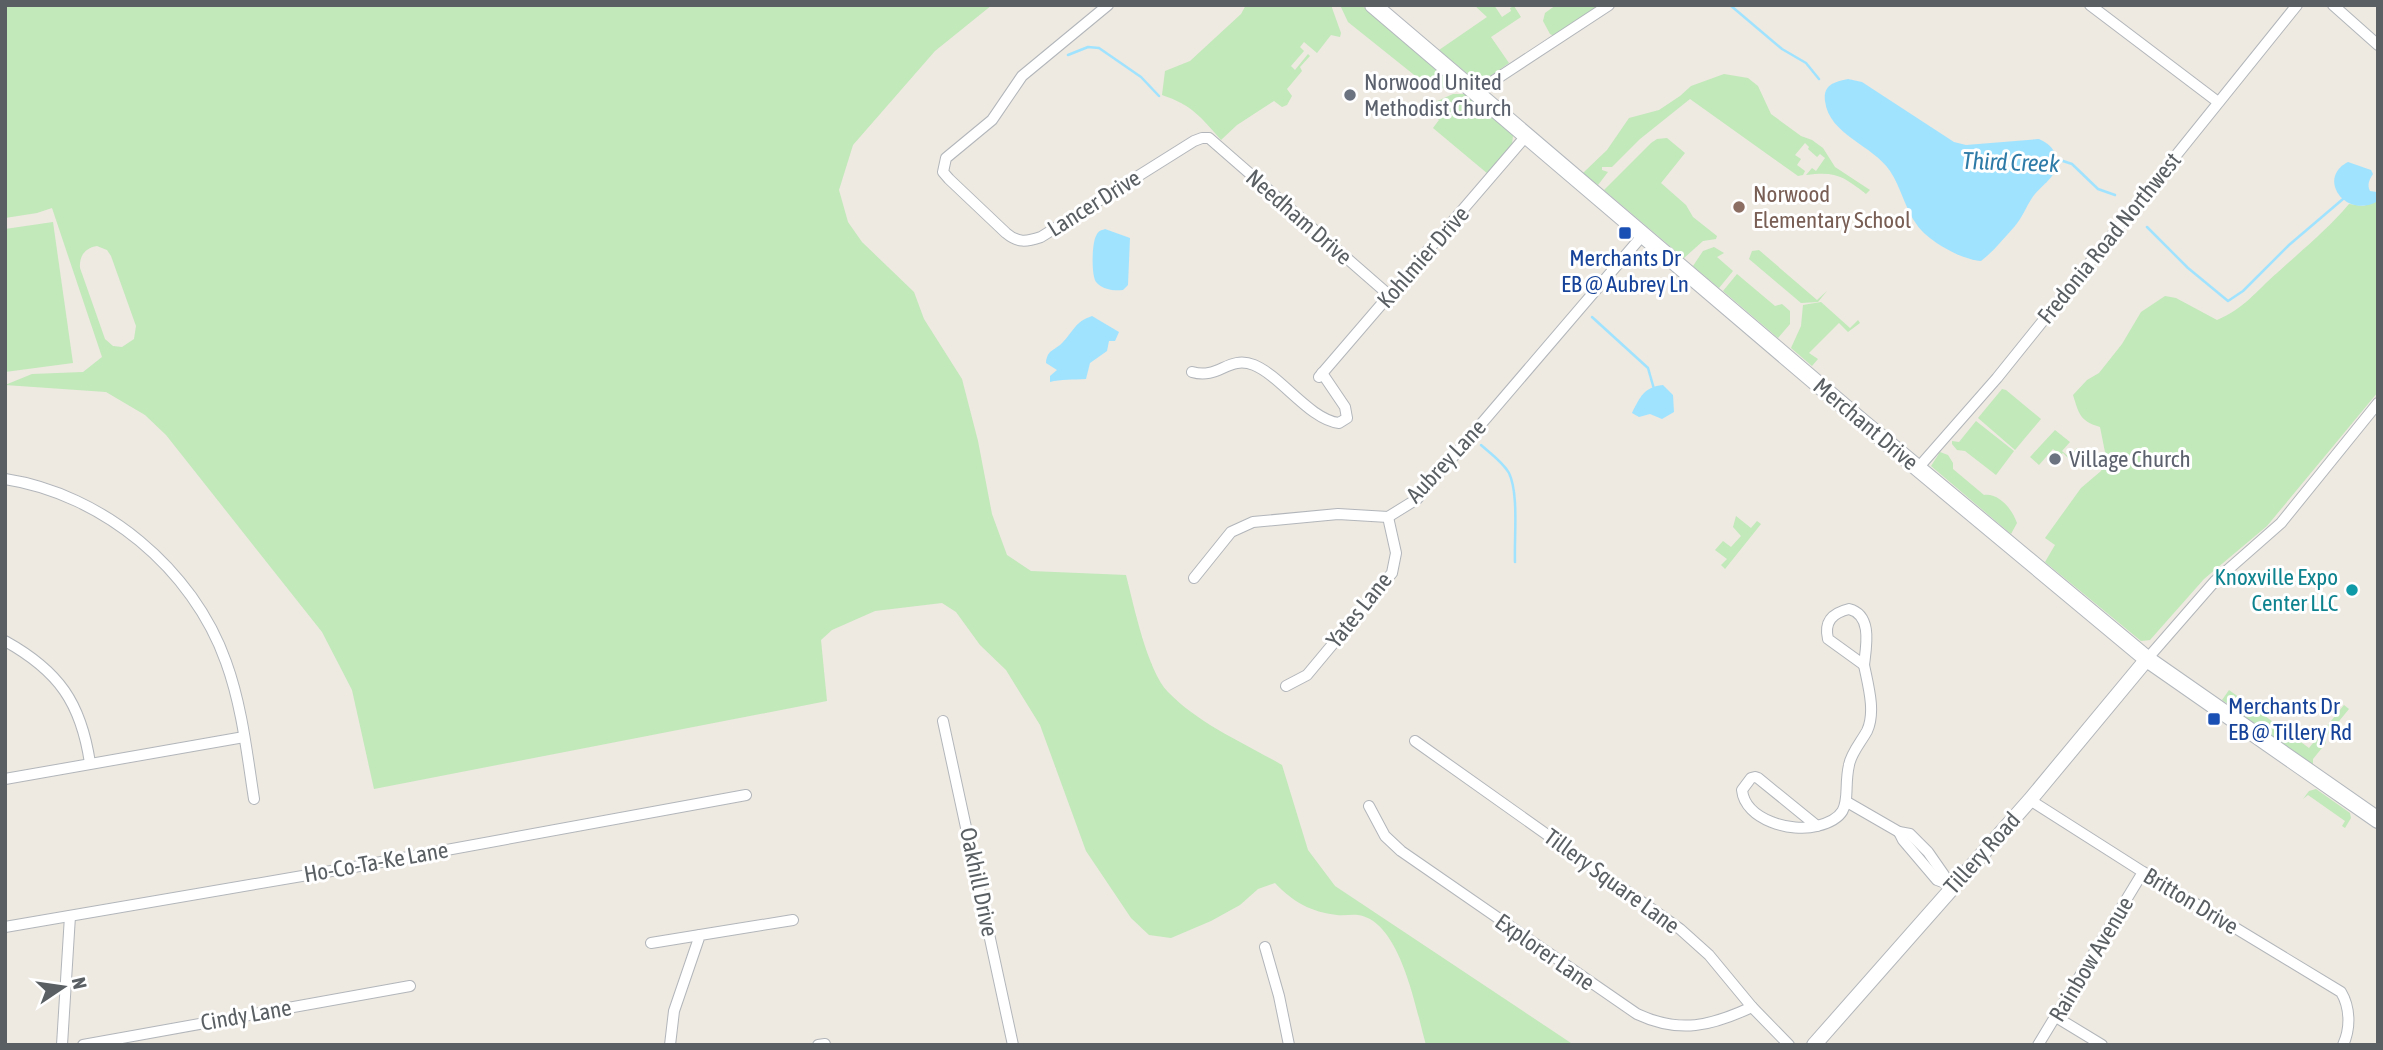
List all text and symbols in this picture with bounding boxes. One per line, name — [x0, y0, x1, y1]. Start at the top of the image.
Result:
place label: Norwood United Methodist Church — [1364, 69, 1512, 121]
marker: Norwood United Methodist Church — [1342, 87, 1358, 103]
water label: Third Creek — [1962, 147, 2061, 177]
street label: Fredonia Road Northwest — [2032, 147, 2186, 329]
street label: Lancer Drive — [1043, 164, 1145, 242]
street label: Needham Drive — [1241, 164, 1357, 270]
place label: Norwood Elementary School — [1753, 181, 1911, 233]
marker: Norwood Elementary School — [1731, 199, 1747, 215]
street label: Kohlmier Drive — [1372, 201, 1474, 313]
marker: Merchants Dr EB @ Aubrey Ln — [1617, 225, 1633, 241]
place label: Merchants Dr EB @ Aubrey Ln — [1561, 245, 1689, 297]
street label: Merchant Drive — [1808, 373, 1924, 475]
street label: Aubrey Lane — [1401, 414, 1491, 508]
place label: Village Church — [2069, 446, 2191, 472]
marker: Village Church — [2047, 451, 2063, 467]
place label: Knoxville Expo Center LLC — [2215, 564, 2338, 616]
street label: Yates Lane — [1321, 567, 1397, 653]
marker: Knoxville Expo Center LLC — [2344, 582, 2360, 598]
place label: Merchants Dr EB @ Tillery Rd — [2228, 693, 2352, 745]
marker: Merchants Dr EB @ Tillery Rd — [2206, 711, 2222, 727]
street label: Tillery Road — [1939, 807, 2025, 899]
street label: Tillery Square Lane — [1539, 823, 1685, 939]
street label: Oakhill Drive — [955, 825, 1003, 939]
street label: Ho-Co-Ta-Ke Lane — [302, 837, 450, 887]
street label: Britton Drive — [2139, 863, 2243, 939]
street label: Rainbow Avenue — [2044, 892, 2138, 1026]
street label: Explorer Lane — [1490, 908, 1600, 996]
north arrow — [28, 952, 98, 1022]
text: N — [68, 975, 92, 991]
street label: Cindy Lane — [199, 994, 293, 1036]

